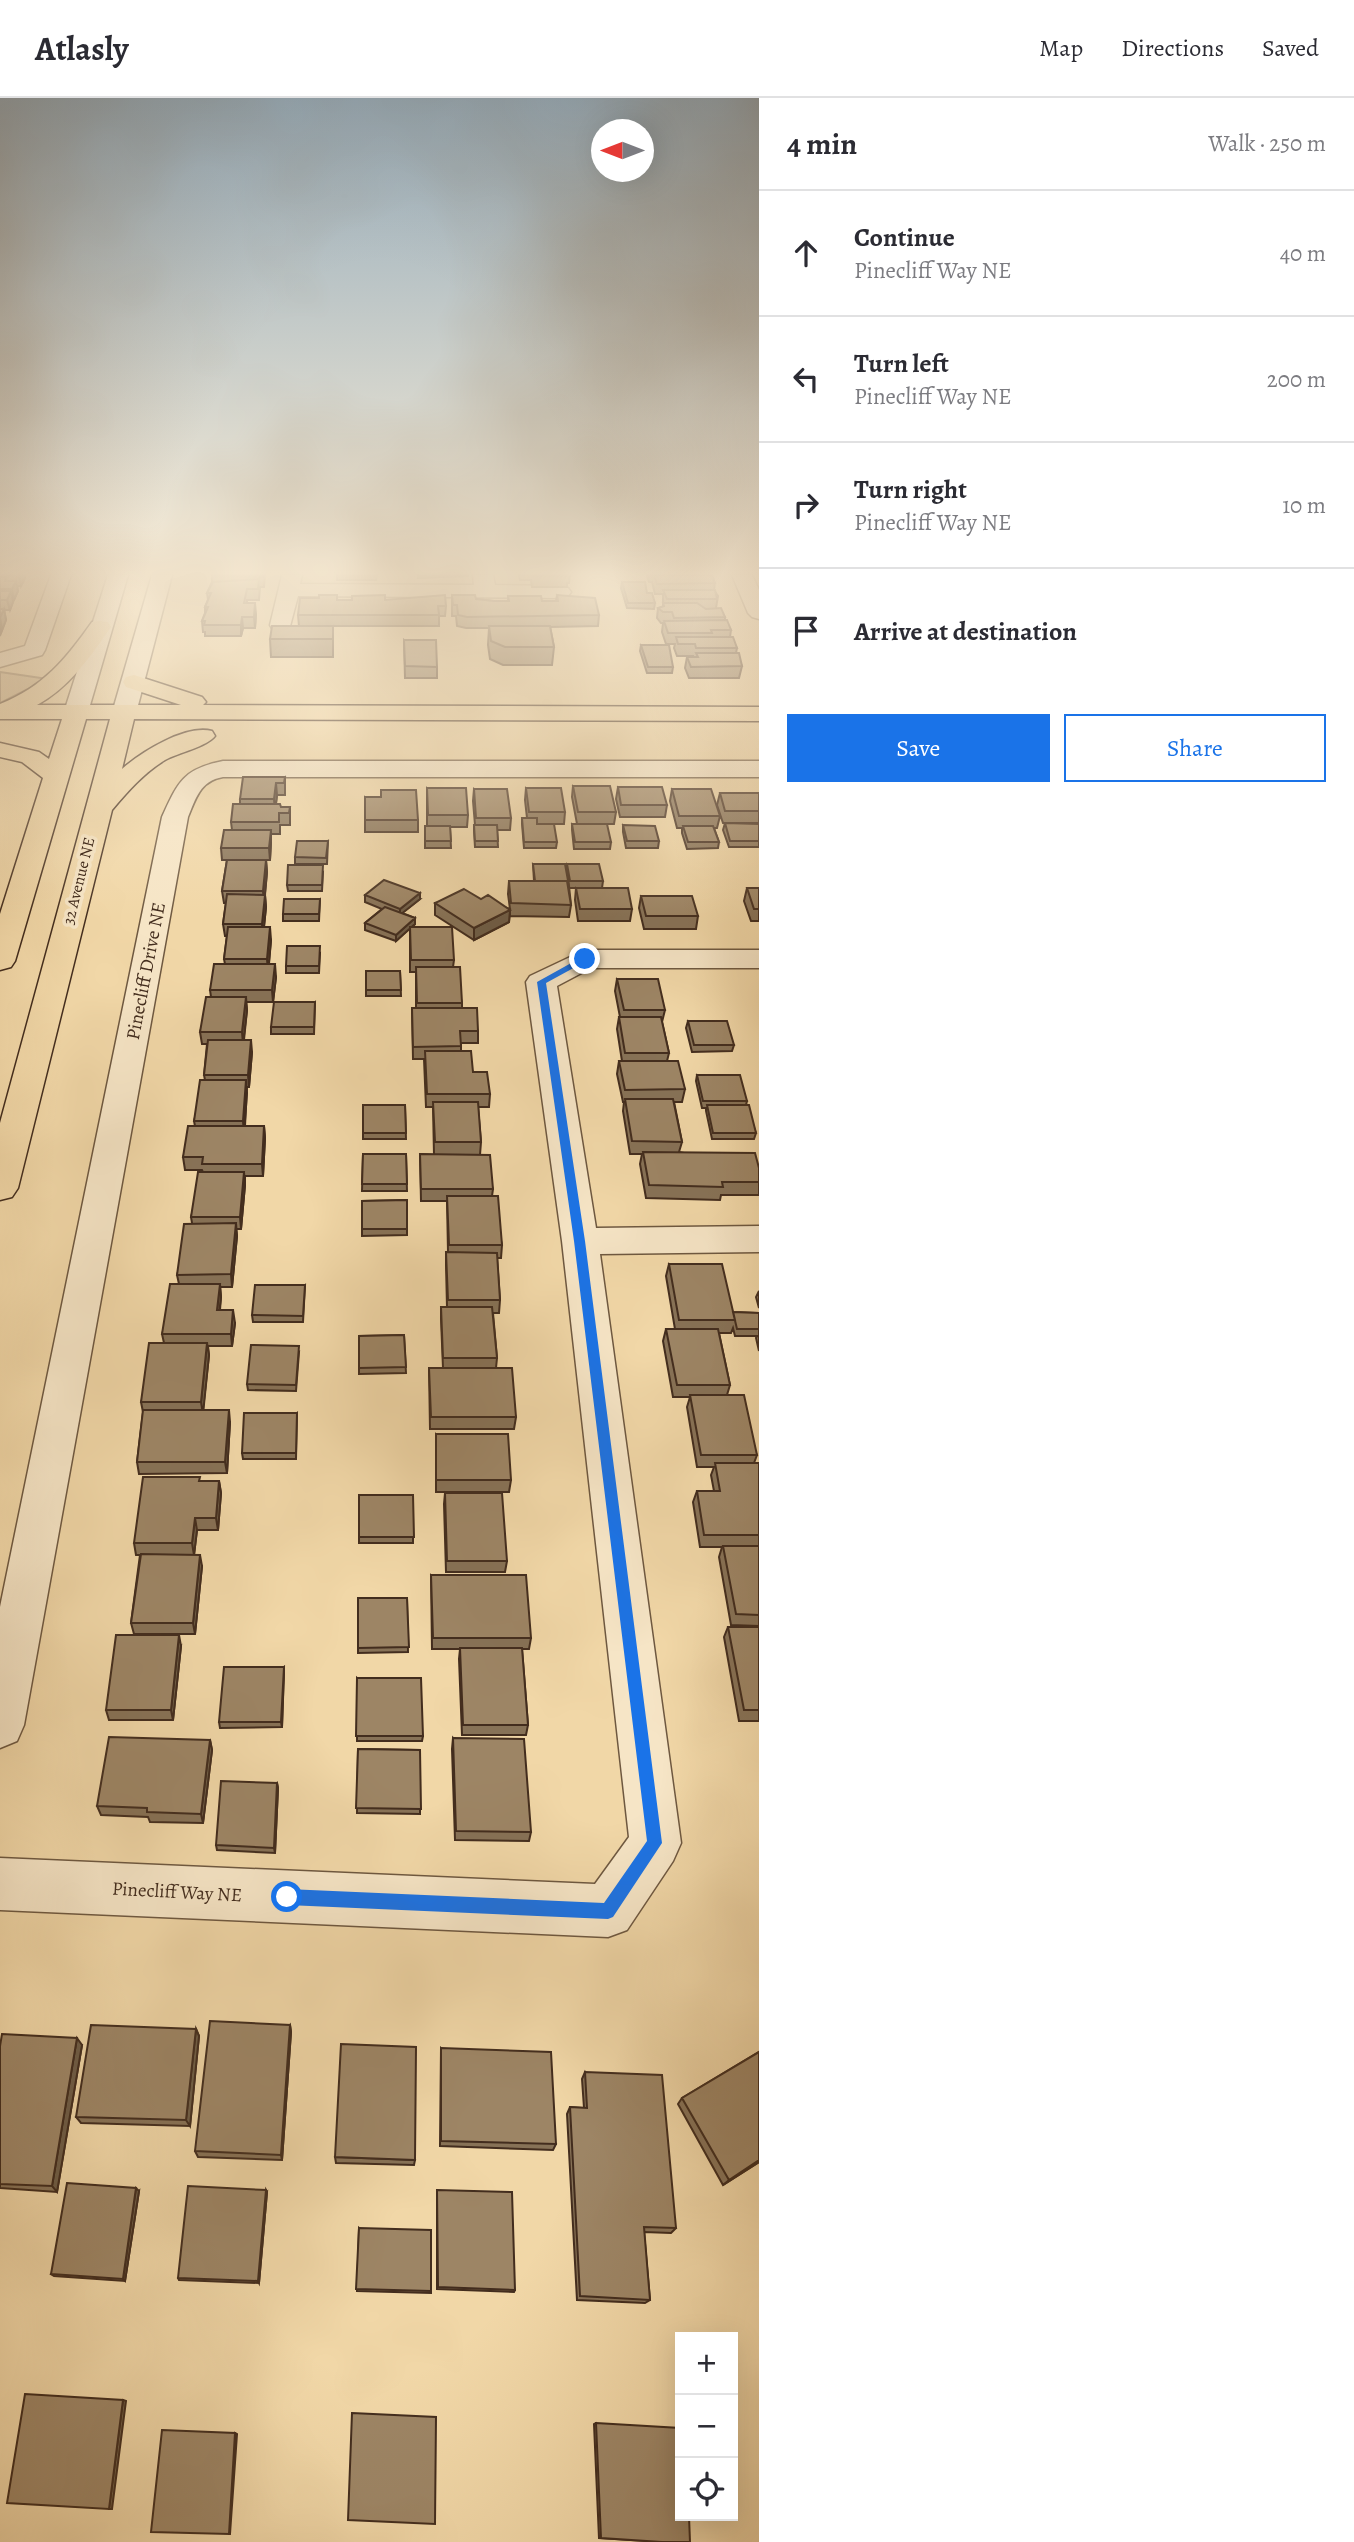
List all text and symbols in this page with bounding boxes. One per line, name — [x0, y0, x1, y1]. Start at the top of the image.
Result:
text: Atlasly — [35, 26, 129, 71]
text: Map — [1039, 32, 1083, 64]
text: Directions — [1121, 32, 1224, 64]
text: Saved — [1262, 32, 1319, 64]
north arrow — [591, 119, 654, 182]
text: 4 min — [787, 124, 857, 164]
text: Walk · 250 m — [1208, 128, 1326, 159]
text: Continue — [854, 220, 955, 255]
icon: ahead — [787, 234, 825, 272]
text: 40 m — [1280, 238, 1326, 269]
text: Pinecliff Way NE — [854, 255, 1012, 286]
text: Turn left — [854, 346, 949, 381]
icon: left — [787, 360, 825, 398]
text: 200 m — [1267, 364, 1326, 395]
text: Pinecliff Way NE — [854, 381, 1012, 412]
text: Turn right — [854, 472, 967, 507]
icon: right — [787, 486, 825, 524]
text: 10 m — [1282, 490, 1326, 521]
text: Pinecliff Way NE — [854, 507, 1012, 538]
icon: arrive — [787, 612, 825, 650]
text: Arrive at destination — [854, 614, 1077, 649]
button: Save — [787, 714, 1050, 782]
button: Share — [1064, 714, 1326, 782]
street label: 32 Avenue NE — [58, 835, 100, 927]
street label: Pinecliff Drive NE — [120, 900, 172, 1042]
route end — [569, 943, 600, 974]
street label: Pinecliff Way NE — [111, 1876, 243, 1908]
route start — [271, 1881, 302, 1912]
map controls — [675, 2332, 738, 2521]
button: + — [675, 2332, 738, 2395]
button: − — [675, 2395, 738, 2458]
button: locate — [675, 2458, 738, 2521]

